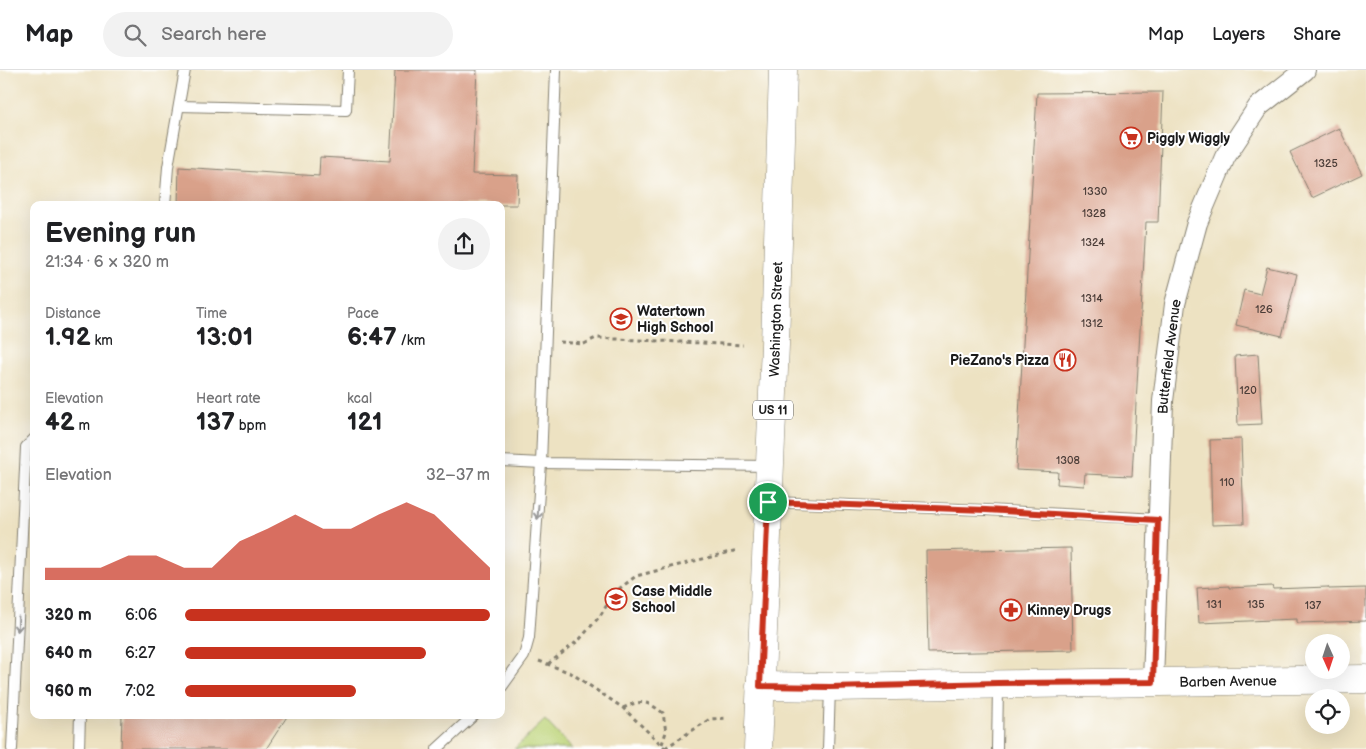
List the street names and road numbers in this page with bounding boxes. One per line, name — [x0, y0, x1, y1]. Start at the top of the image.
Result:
street label: Washington Street — [766, 261, 786, 378]
street label: Butterfield Avenue — [1155, 297, 1185, 414]
road number: US 11 — [753, 400, 793, 420]
street label: Barben Avenue — [1179, 672, 1277, 691]

